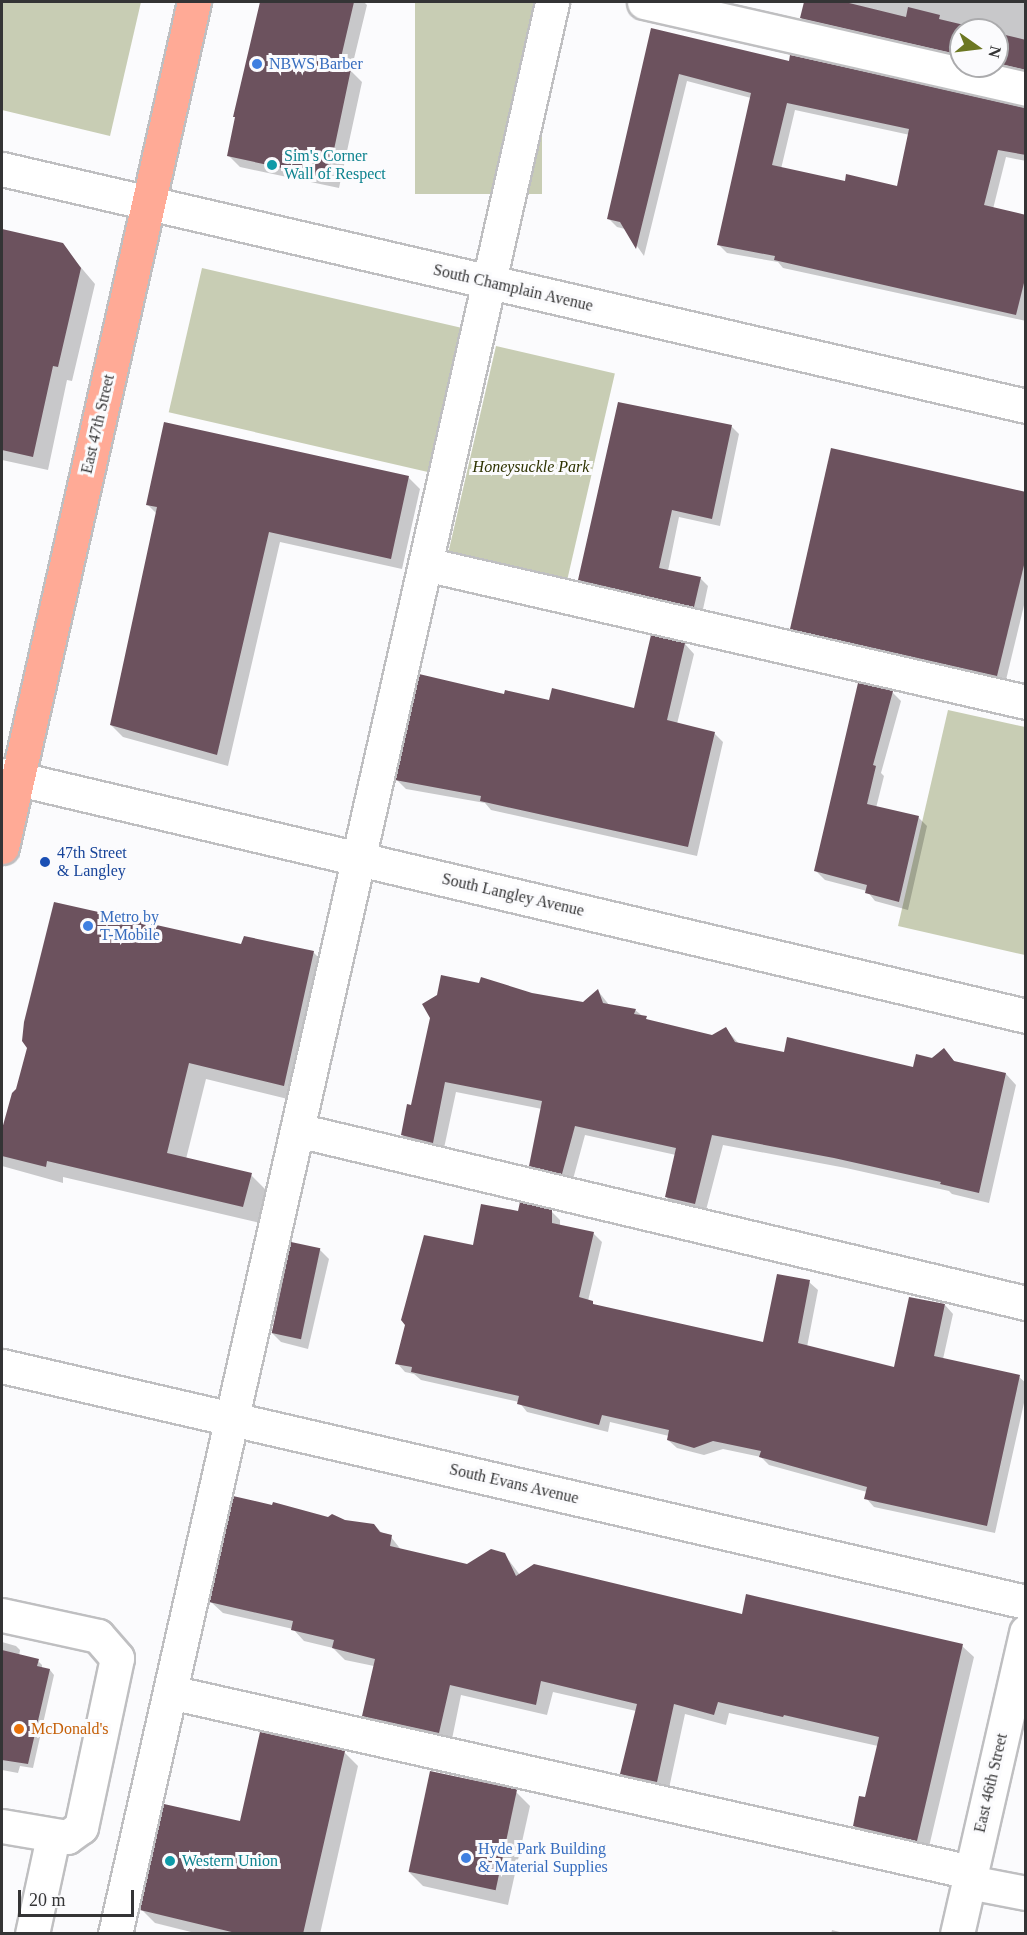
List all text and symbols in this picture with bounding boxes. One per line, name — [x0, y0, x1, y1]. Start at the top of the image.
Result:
north arrow — [949, 18, 1009, 78]
text: N — [985, 44, 1005, 60]
place label: NBWS Barber — [269, 54, 363, 74]
marker: NBWS Barber — [250, 57, 264, 71]
place label: Sim's Corner Wall of Respect — [284, 146, 386, 184]
marker: Sim's Corner Wall of Respect — [265, 158, 279, 172]
street label: South Champlain Avenue — [431, 260, 595, 316]
street label: East 47th Street — [77, 372, 119, 476]
park label: Honeysuckle Park — [473, 457, 589, 477]
place label: 47th Street & Langley — [57, 843, 127, 881]
marker: 47th Street & Langley — [38, 855, 52, 869]
street label: South Langley Avenue — [440, 869, 586, 921]
place label: Metro by T-Mobile — [100, 907, 160, 945]
marker: Metro by T-Mobile — [81, 919, 95, 933]
street label: South Evans Avenue — [447, 1460, 581, 1508]
place label: McDonald's — [31, 1719, 109, 1739]
marker: McDonald's — [12, 1722, 26, 1736]
street label: East 46th Street — [970, 1731, 1012, 1835]
place label: Hyde Park Building & Material Supplies — [478, 1839, 608, 1877]
place label: Western Union — [182, 1851, 278, 1871]
marker: Hyde Park Building & Material Supplies — [459, 1851, 473, 1865]
marker: Western Union — [163, 1854, 177, 1868]
scale bar — [21, 1878, 136, 1916]
text: 20 m — [29, 1890, 66, 1910]

